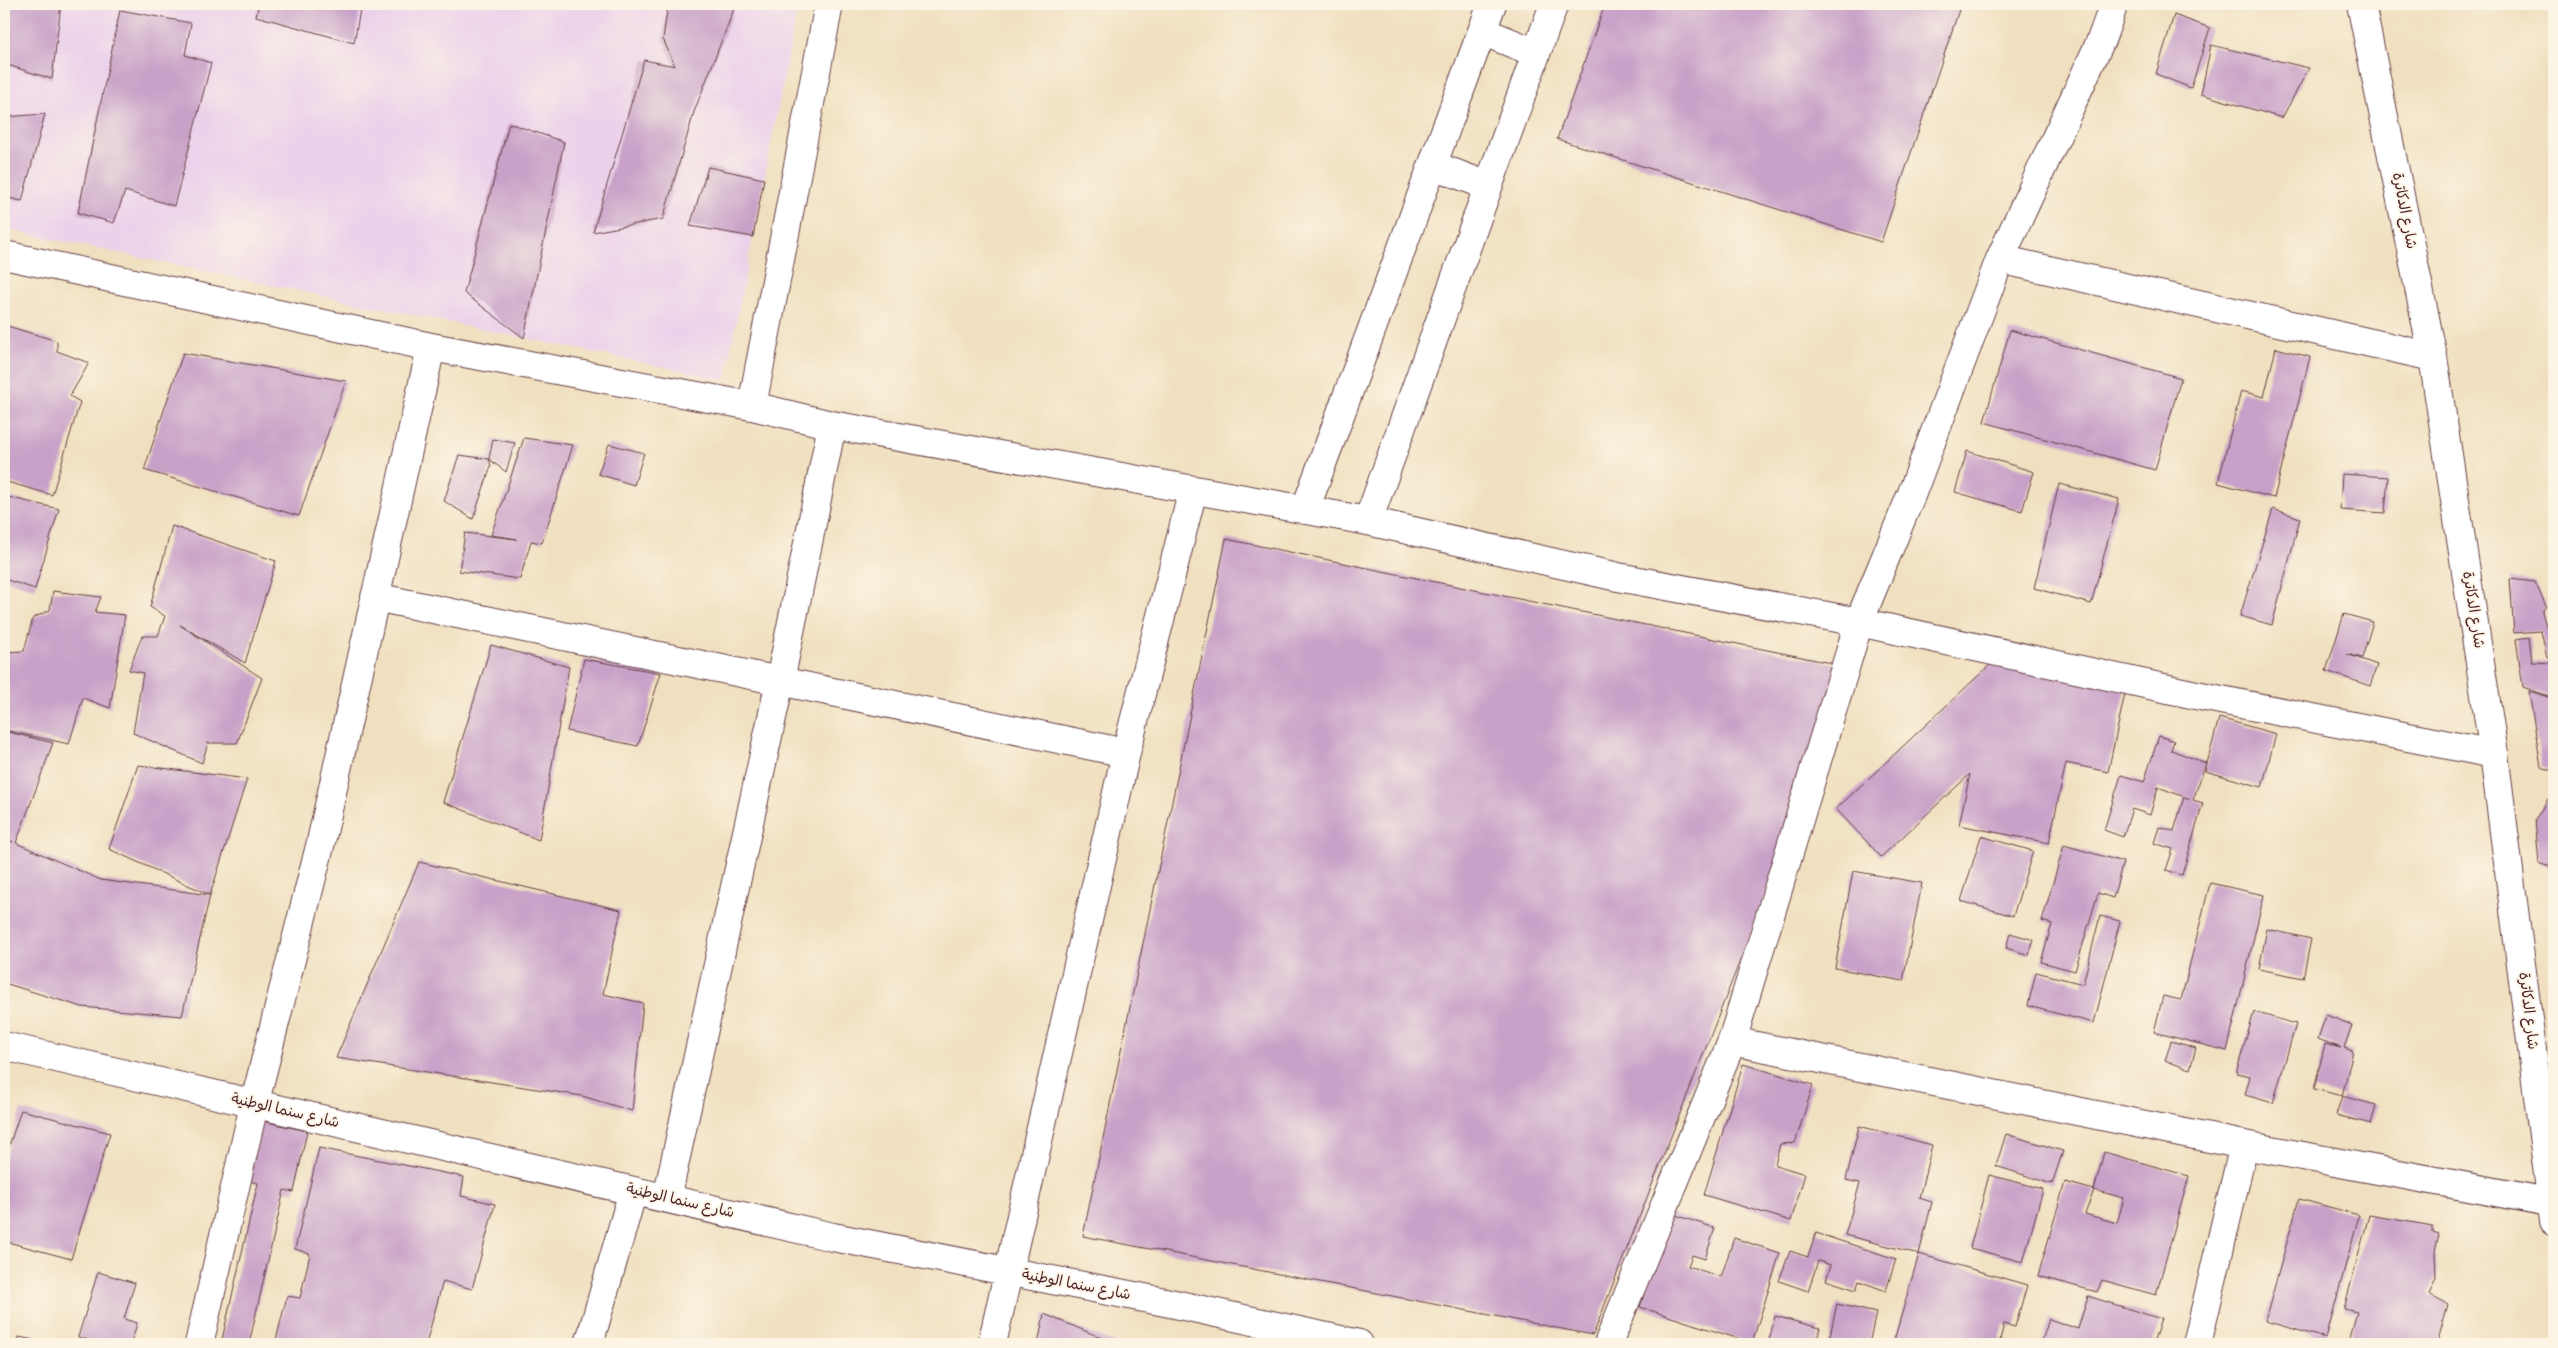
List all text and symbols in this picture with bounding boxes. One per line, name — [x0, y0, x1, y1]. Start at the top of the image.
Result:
street label: شارع الدكاترة — [2387, 171, 2419, 251]
street label: شارع الدكاترة — [2457, 570, 2487, 650]
street label: شارع الدكاترة — [2513, 971, 2541, 1051]
street label: شارع سنما الوطنية — [229, 1091, 341, 1133]
street label: شارع سنما الوطنية — [624, 1181, 736, 1223]
street label: شارع سنما الوطنية — [1020, 1267, 1132, 1305]

